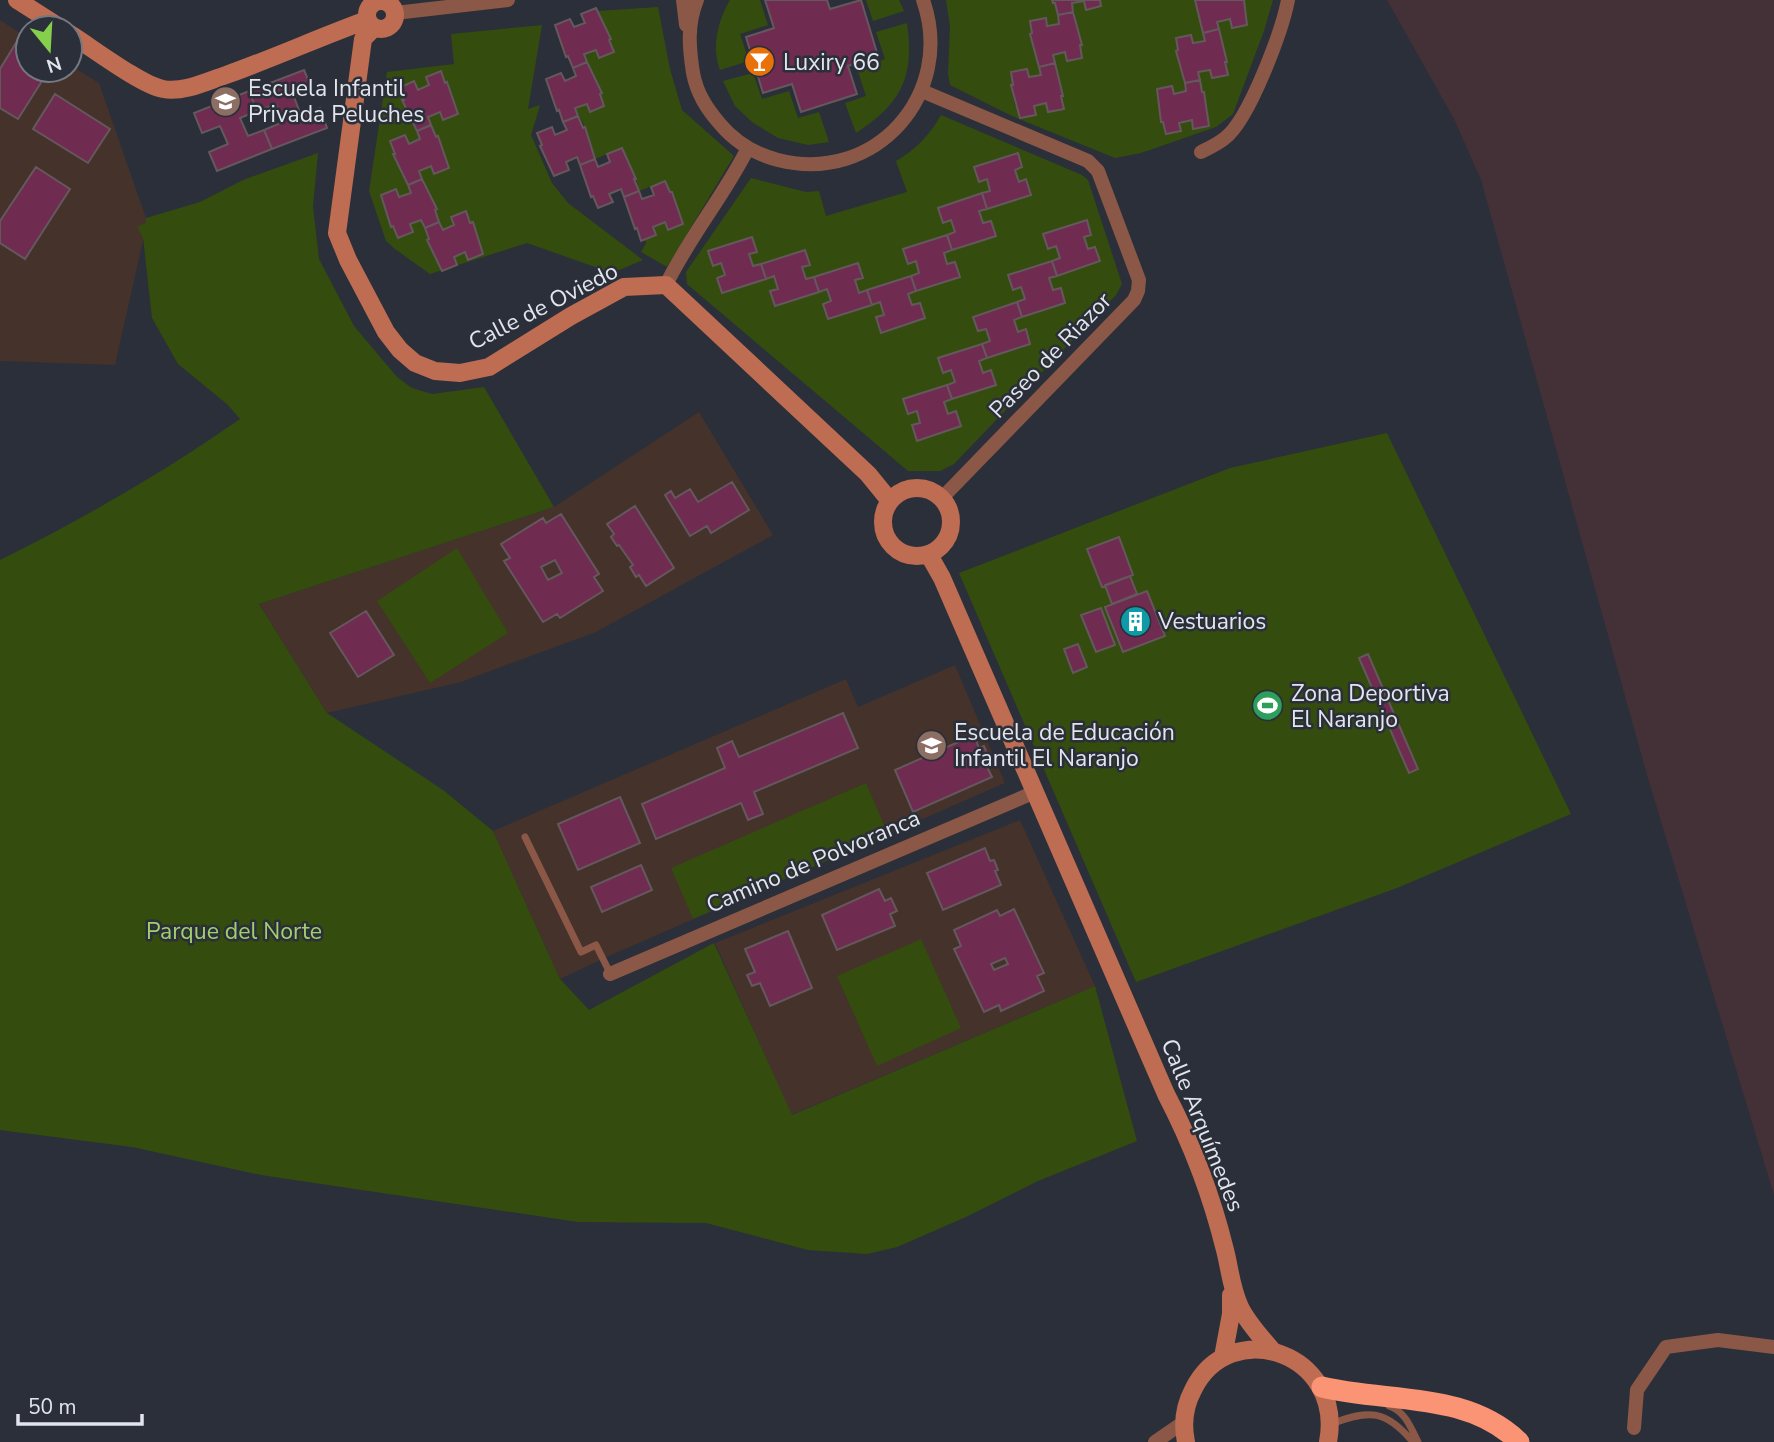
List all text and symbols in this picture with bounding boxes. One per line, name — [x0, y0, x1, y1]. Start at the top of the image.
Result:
north arrow — [14, 14, 84, 84]
bar icon: Luxiry 66 — [743, 45, 777, 79]
place label: Luxiry 66 — [783, 47, 880, 78]
text: N — [43, 50, 65, 79]
place label: Escuela Infantil Privada Peluches — [248, 73, 424, 130]
school or university icon: Escuela Infantil Privada Peluches — [208, 84, 242, 118]
street label: Calle de Oviedo — [463, 255, 623, 357]
street label: Paseo de Riazor — [982, 285, 1119, 425]
building icon: Vestuarios — [1118, 604, 1152, 638]
place label: Vestuarios — [1157, 606, 1266, 637]
place label: Zona Deportiva El Naranjo — [1291, 678, 1450, 735]
sports icon: Zona Deportiva El Naranjo — [1251, 689, 1285, 723]
place label: Escuela de Educación Infantil El Naranjo — [954, 717, 1175, 774]
school or university icon: Escuela de Educación Infantil El Naranjo — [914, 728, 948, 762]
street label: Camino de Polvoranca — [701, 802, 925, 921]
park label: Parque del Norte — [146, 916, 322, 947]
street label: Calle Arquímedes — [1154, 1034, 1251, 1216]
scale bar — [18, 1382, 142, 1426]
text: 50 m — [28, 1393, 77, 1421]

